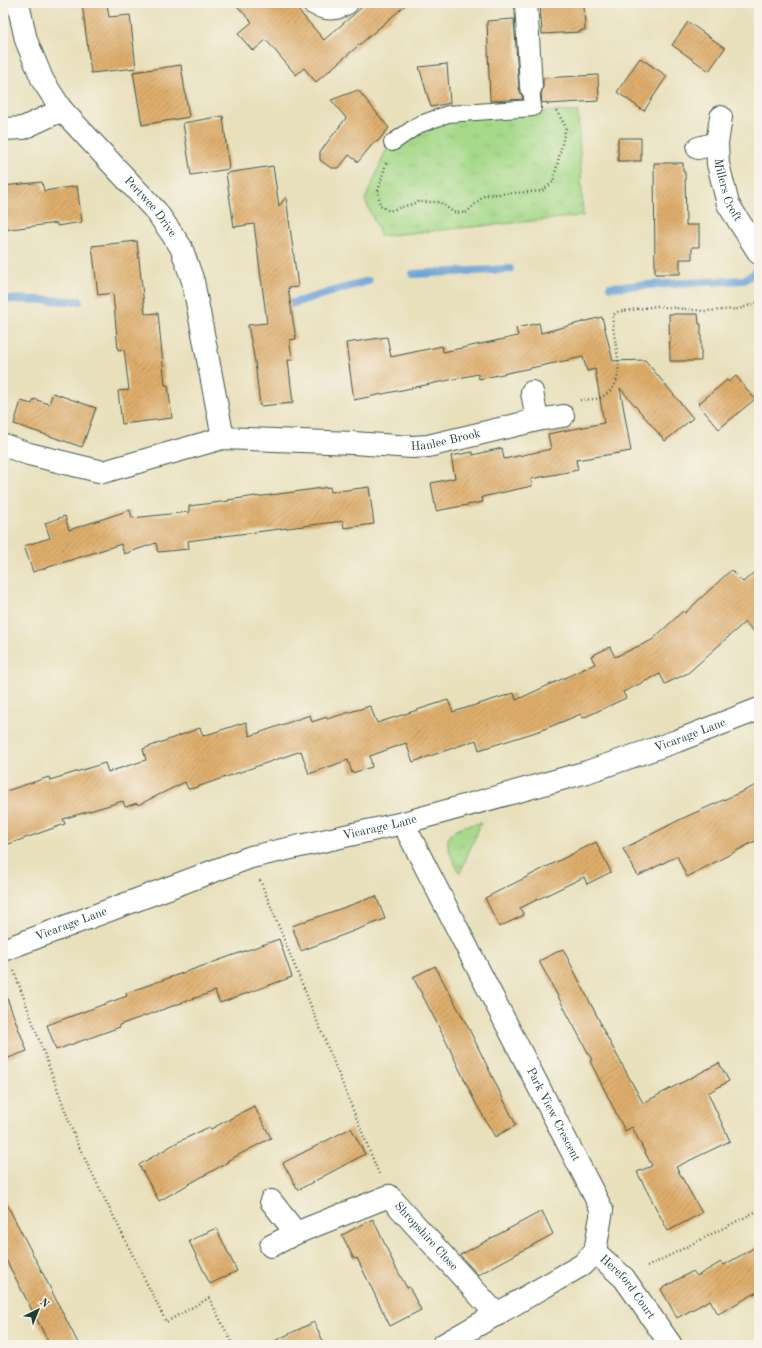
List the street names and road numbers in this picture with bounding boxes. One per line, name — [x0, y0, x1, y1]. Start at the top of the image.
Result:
street label: Millers Croft — [712, 158, 743, 224]
street label: Pertwee Drive — [122, 175, 178, 240]
street label: Hanlee Brook — [411, 428, 482, 453]
street label: Vicarage Lane — [653, 716, 728, 754]
street label: Vicarage Lane — [342, 813, 419, 842]
street label: Vicarage Lane — [34, 905, 109, 943]
street label: Park View Crescent — [524, 1066, 582, 1163]
street label: Shropshire Close — [392, 1200, 460, 1273]
street label: Hereford Court — [597, 1253, 657, 1321]

